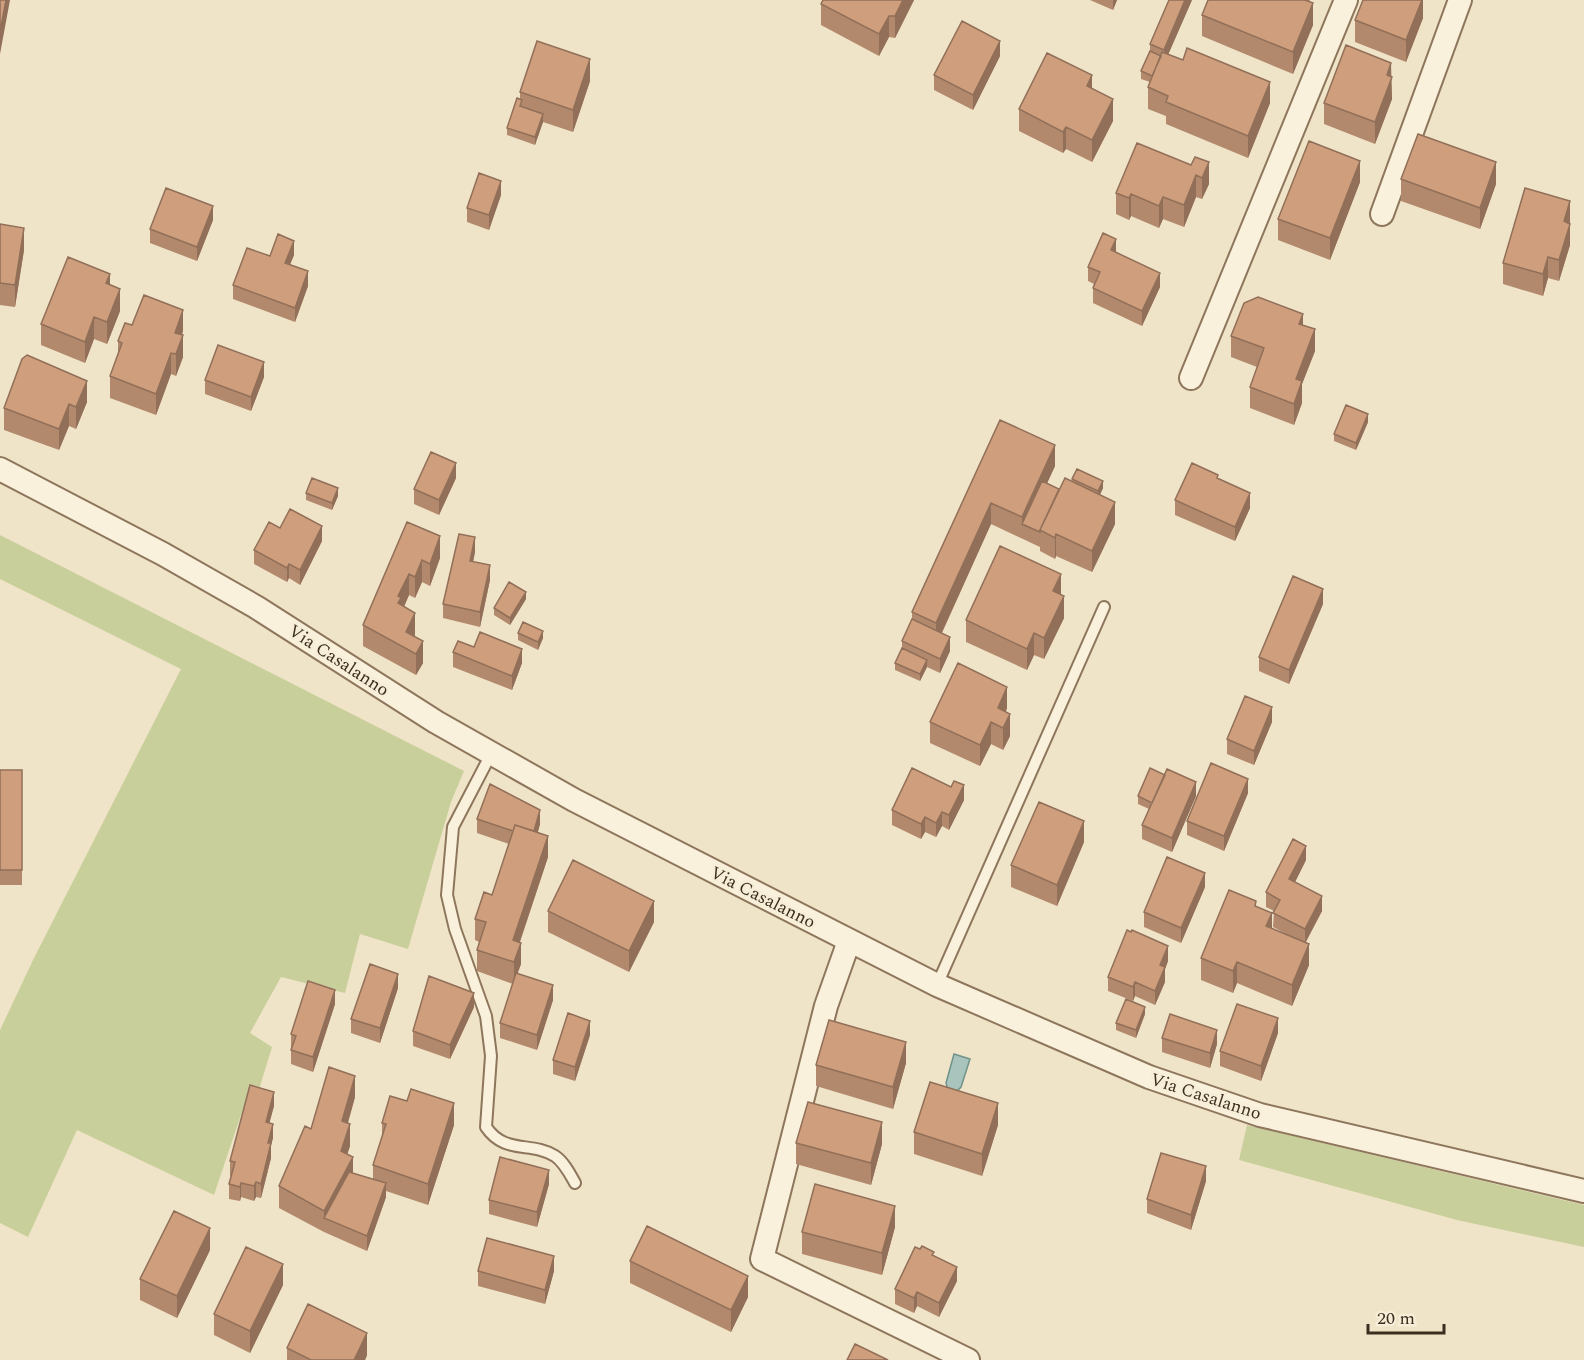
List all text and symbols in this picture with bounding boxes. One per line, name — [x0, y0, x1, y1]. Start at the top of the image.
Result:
street label: Via Casalanno — [283, 618, 394, 703]
street label: Via Casalanno — [705, 859, 820, 936]
street label: Via Casalanno — [1147, 1066, 1265, 1127]
scale bar — [1368, 1297, 1444, 1335]
text: 20 m — [1377, 1305, 1415, 1332]

